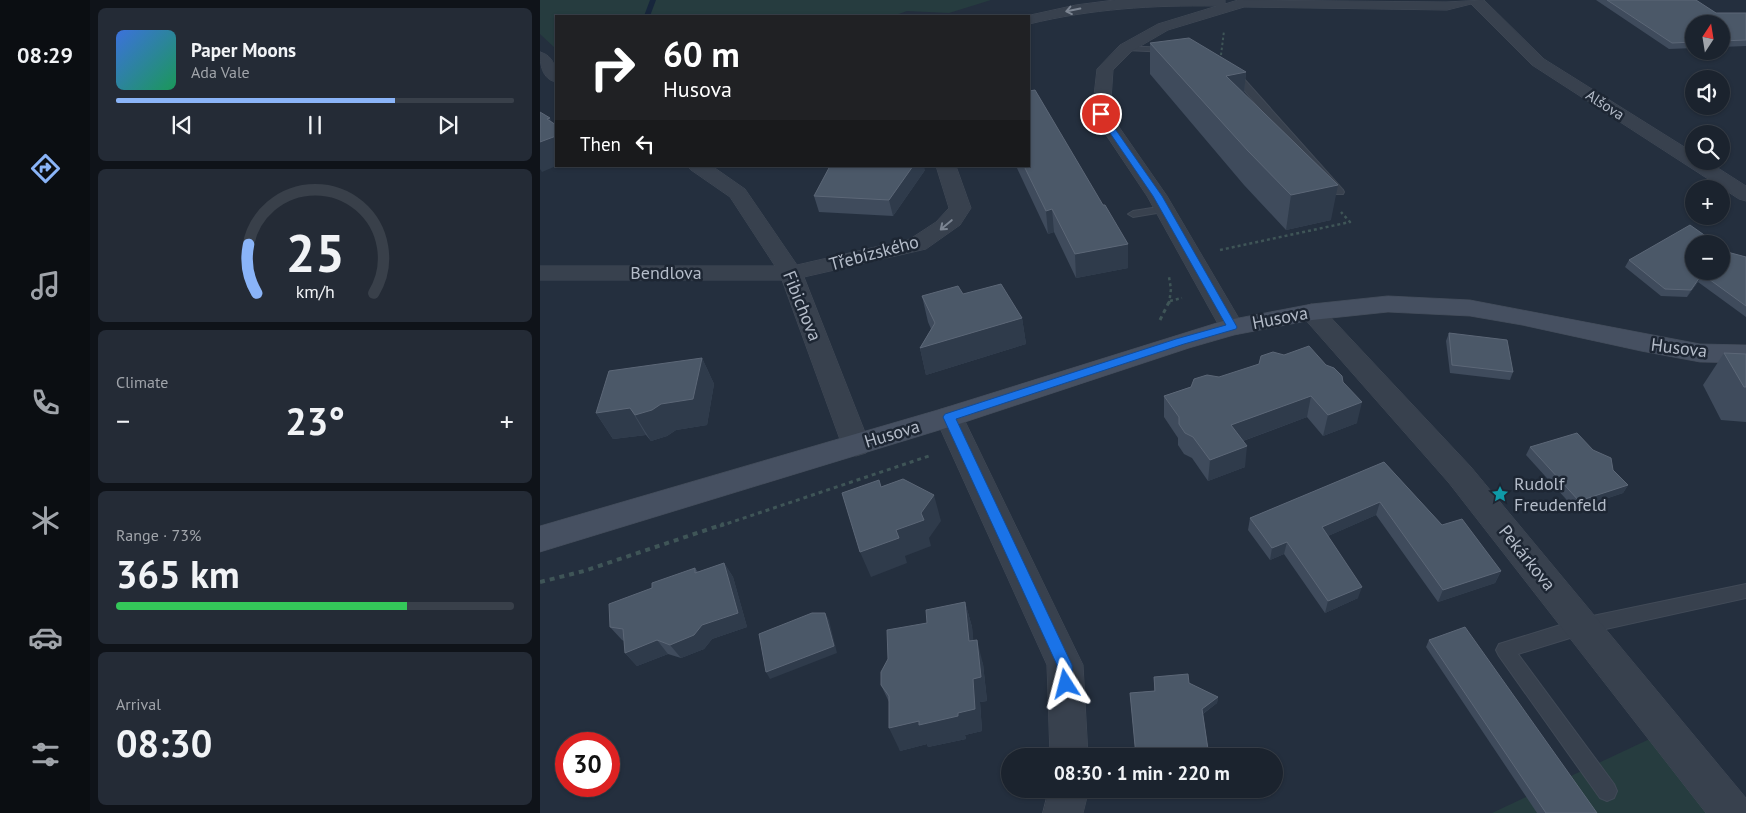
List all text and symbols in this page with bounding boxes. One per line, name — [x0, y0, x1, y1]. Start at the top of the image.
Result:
one-way arrow — [1065, 6, 1081, 16]
north arrow — [1685, 15, 1730, 60]
map controls — [1685, 15, 1730, 280]
text: 60 m — [663, 31, 740, 77]
icon: right — [580, 35, 645, 100]
text: Paper Moons — [191, 38, 296, 62]
text: 08:29 — [17, 41, 73, 69]
text: Ada Vale — [191, 62, 250, 82]
button: sound — [1685, 70, 1730, 115]
text: Husova — [663, 75, 732, 103]
street label: Alšova — [1582, 85, 1628, 124]
pin — [1080, 93, 1122, 135]
icon: arrive — [1087, 100, 1115, 128]
icon: previous — [168, 111, 196, 139]
icon: pause — [301, 111, 329, 139]
icon: next — [434, 111, 462, 139]
button: search — [1685, 125, 1730, 170]
icon: left — [631, 130, 659, 158]
text: Then — [580, 132, 621, 156]
icon: directions — [28, 151, 63, 186]
button: + — [1685, 180, 1730, 225]
text: 25 — [286, 219, 344, 286]
one-way arrow — [939, 219, 952, 230]
street label: Třebízského — [827, 230, 921, 275]
button: − — [1685, 235, 1730, 280]
street label: Bendlova — [630, 261, 702, 284]
street label: Fibichova — [778, 267, 827, 344]
icon: music — [28, 268, 63, 303]
text: km/h — [295, 280, 335, 303]
street label: Husova — [1250, 301, 1310, 334]
street label: Husova — [1650, 333, 1708, 362]
text: Climate — [116, 372, 168, 392]
icon: phone — [28, 385, 63, 420]
text: 23° — [285, 396, 345, 445]
text: − — [116, 402, 130, 439]
text: + — [500, 402, 514, 439]
street label: Husova — [862, 414, 922, 453]
place label: Rudolf Freudenfeld — [1514, 472, 1607, 516]
place icon: Rudolf Freudenfeld — [1490, 484, 1510, 504]
icon: climate — [28, 503, 63, 538]
street label: Pekárkova — [1494, 520, 1561, 595]
text: Range · 73% — [116, 525, 201, 545]
text: 365 km — [116, 549, 240, 598]
icon: car — [28, 620, 63, 655]
position arrow — [1039, 657, 1091, 709]
text: Arrival — [116, 694, 161, 714]
text: 08:30 — [116, 718, 212, 767]
speed limit sign: 30 — [555, 732, 620, 797]
icon: filters — [28, 737, 63, 772]
text: 08:30 · 1 min · 220 m — [1054, 761, 1230, 785]

